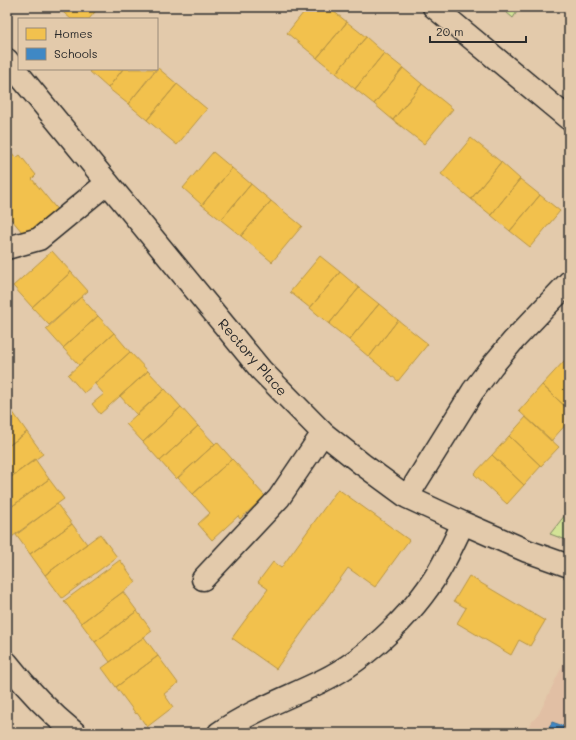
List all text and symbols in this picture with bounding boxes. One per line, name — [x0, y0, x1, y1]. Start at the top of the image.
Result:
legend — [18, 18, 158, 70]
scale bar — [430, 18, 526, 44]
text: 20 m — [436, 23, 464, 39]
text: Homes — [54, 25, 93, 41]
text: Schools — [54, 45, 98, 61]
street label: Rectory Place — [214, 314, 292, 400]

